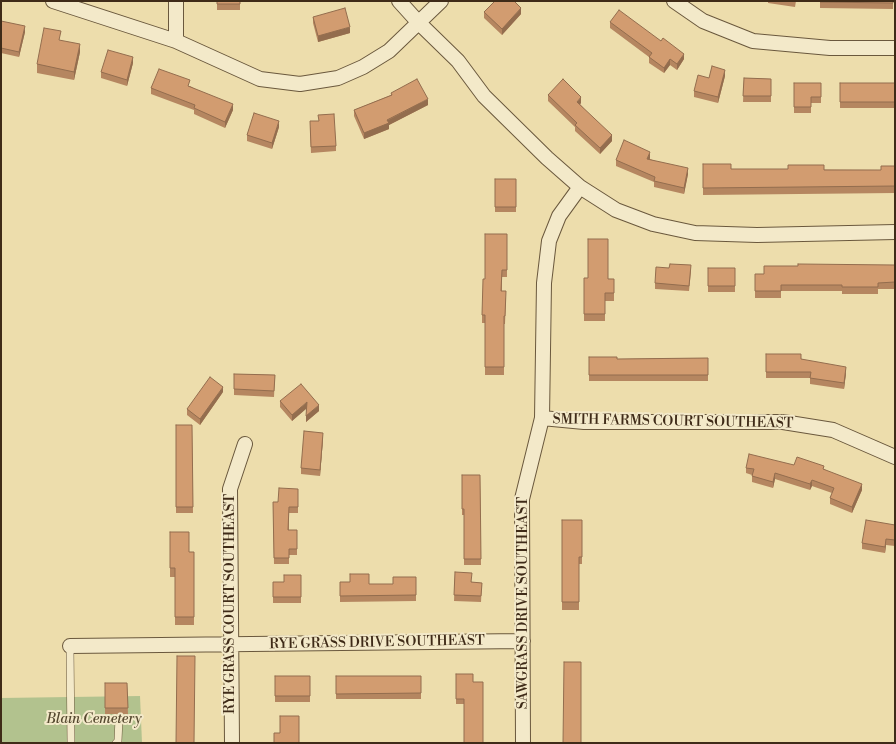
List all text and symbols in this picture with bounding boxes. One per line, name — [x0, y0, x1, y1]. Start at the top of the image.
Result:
street label: SMITH FARMS COURT SOUTHEAST — [552, 411, 794, 433]
street label: RYE GRASS COURT SOUTHEAST — [223, 494, 239, 714]
street label: SAWGRASS DRIVE SOUTHEAST — [516, 497, 532, 709]
street label: RYE GRASS DRIVE SOUTHEAST — [269, 633, 485, 653]
park label: Blain Cemetery — [46, 712, 142, 728]

